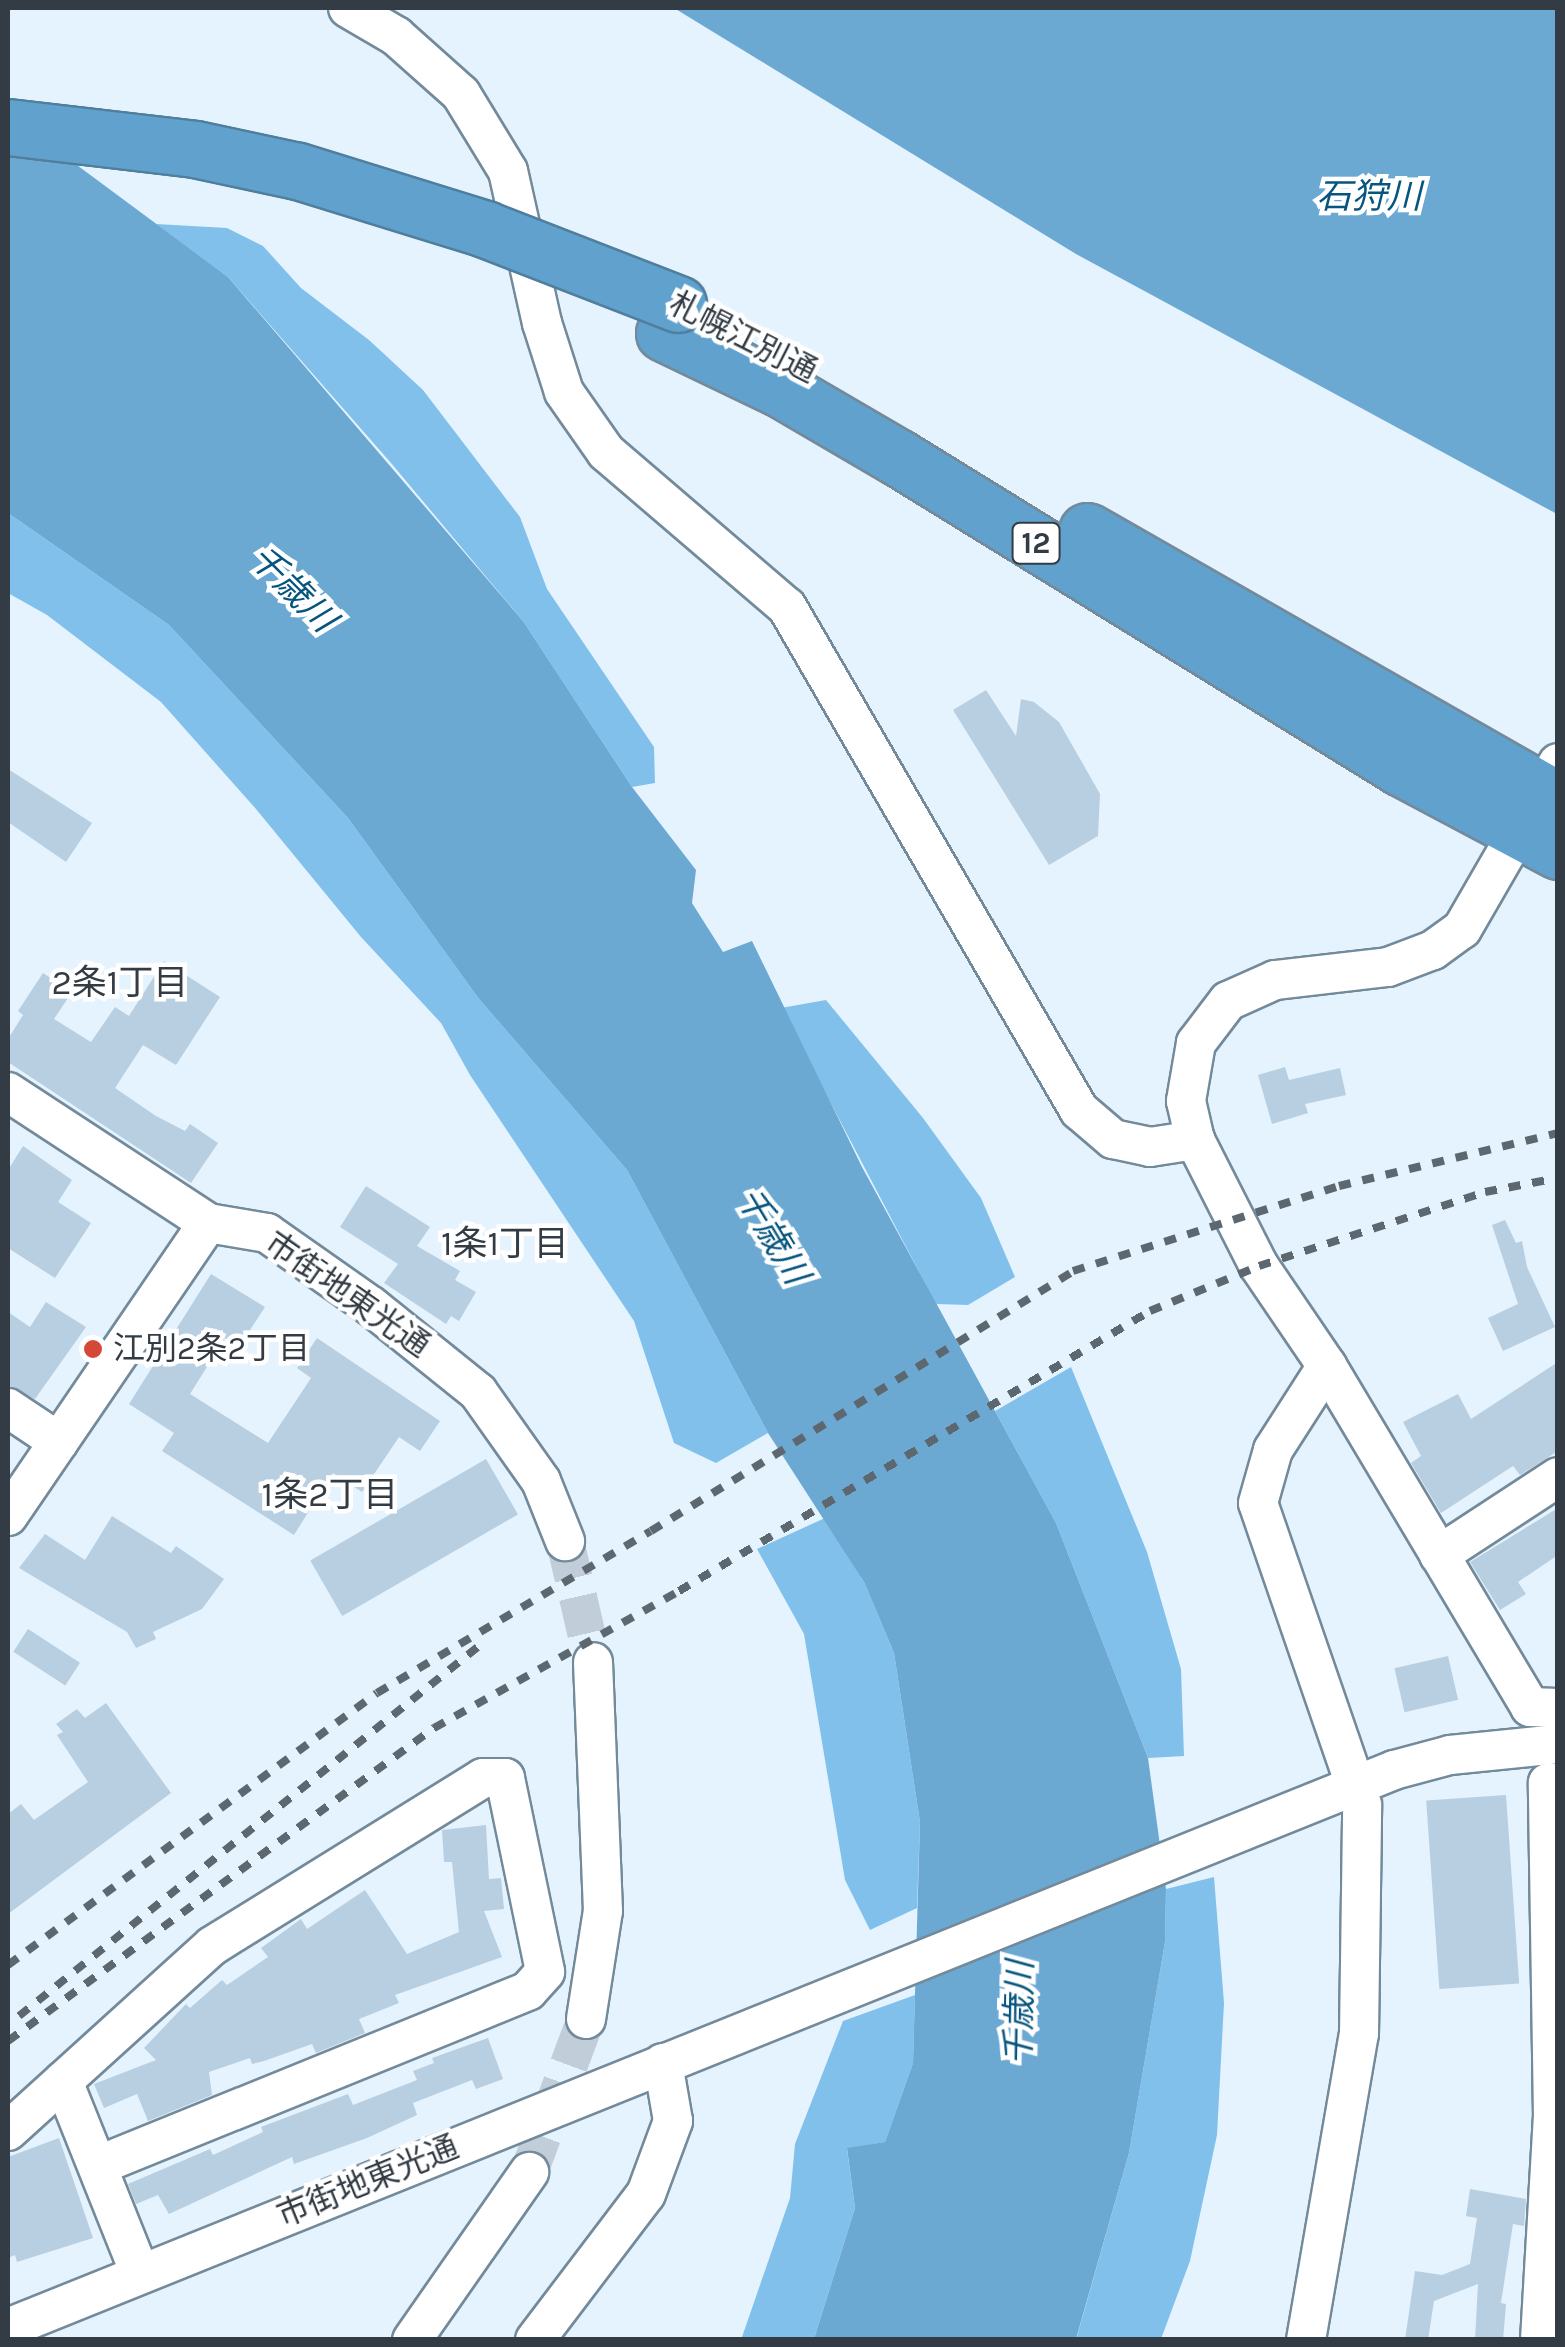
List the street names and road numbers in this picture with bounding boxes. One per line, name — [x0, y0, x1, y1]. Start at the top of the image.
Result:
street label: 札幌江別通 — [663, 285, 823, 391]
road number: 12 — [1011, 518, 1061, 568]
street label: 市街地東光通 — [257, 1224, 437, 1366]
street label: 市街地東光通 — [272, 2128, 464, 2236]

